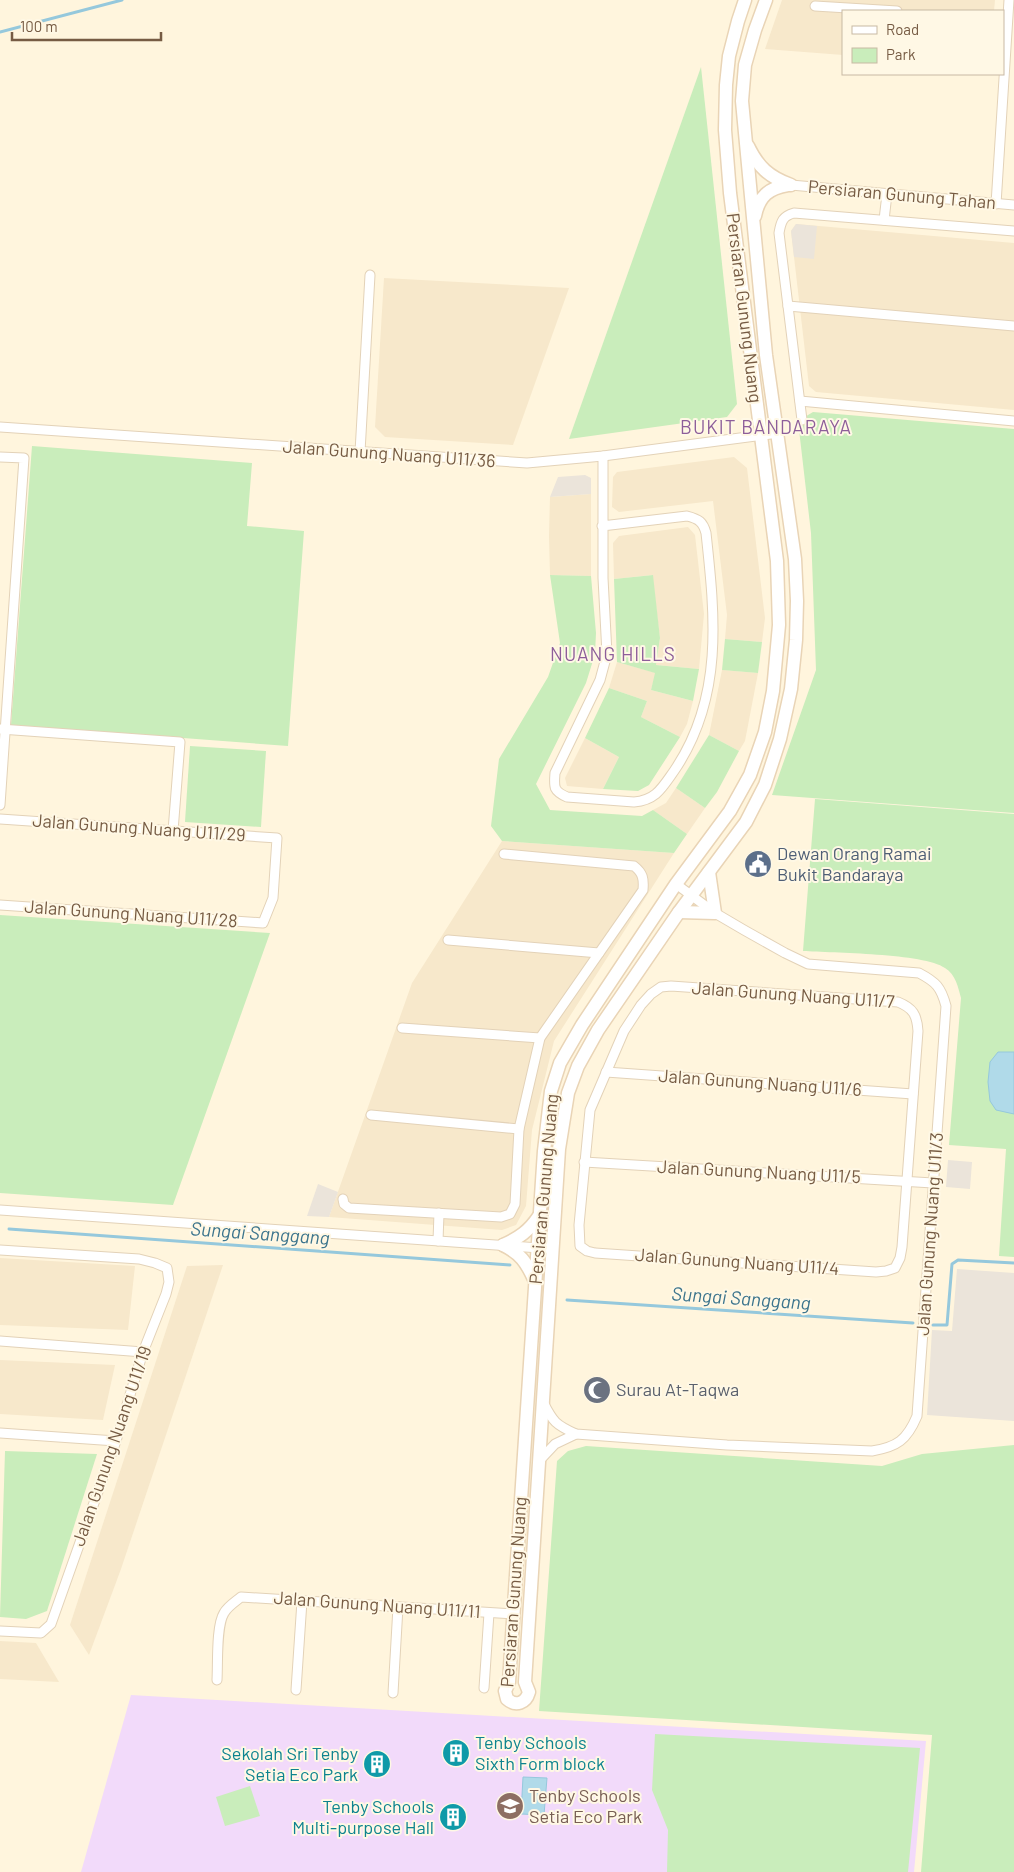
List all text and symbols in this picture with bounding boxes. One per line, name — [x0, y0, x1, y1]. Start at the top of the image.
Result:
scale bar — [12, 10, 161, 42]
legend — [842, 10, 1004, 75]
text: 100 m — [20, 17, 58, 35]
text: Road — [886, 20, 919, 38]
text: Park — [886, 45, 916, 63]
street label: Persiaran Gunung Tahan — [807, 175, 997, 213]
street label: Persiaran Gunung Nuang — [722, 212, 768, 404]
district label: BUKIT BANDARAYA — [680, 415, 852, 438]
street label: Jalan Gunung Nuang U11/36 — [282, 435, 496, 471]
district label: NUANG HILLS — [550, 642, 676, 665]
street label: Jalan Gunung Nuang U11/29 — [32, 809, 246, 845]
place label: Dewan Orang Ramai Bukit Bandaraya — [777, 842, 932, 885]
public building icon: Dewan Orang Ramai Bukit Bandaraya — [743, 849, 773, 879]
street label: Jalan Gunung Nuang U11/28 — [24, 895, 238, 931]
street label: Jalan Gunung Nuang U11/7 — [691, 976, 896, 1012]
street label: Jalan Gunung Nuang U11/6 — [658, 1064, 863, 1100]
street label: Persiaran Gunung Nuang — [524, 1093, 562, 1285]
street label: Jalan Gunung Nuang U11/3 — [911, 1131, 947, 1336]
street label: Jalan Gunung Nuang U11/5 — [657, 1155, 861, 1187]
water label: Sungai Sanggang — [190, 1216, 330, 1249]
street label: Jalan Gunung Nuang U11/4 — [634, 1243, 840, 1279]
water label: Sungai Sanggang — [671, 1281, 811, 1314]
street label: Jalan Gunung Nuang U11/19 — [66, 1343, 156, 1549]
mosque icon: Surau At-Taqwa — [582, 1375, 612, 1405]
place label: Surau At-Taqwa — [616, 1378, 739, 1400]
street label: Persiaran Gunung Nuang — [495, 1496, 531, 1688]
street label: Jalan Gunung Nuang U11/11 — [273, 1586, 481, 1622]
place label: Tenby Schools Sixth Form block — [475, 1731, 605, 1774]
building icon: Tenby Schools Sixth Form block — [441, 1738, 471, 1768]
place label: Sekolah Sri Tenby Setia Eco Park — [221, 1742, 358, 1785]
building icon: Sekolah Sri Tenby Setia Eco Park — [362, 1749, 392, 1779]
place label: Tenby Schools Setia Eco Park — [529, 1784, 642, 1827]
school or university icon: Tenby Schools Setia Eco Park — [495, 1791, 525, 1821]
place label: Tenby Schools Multi-purpose Hall — [292, 1795, 434, 1838]
building icon: Tenby Schools Multi-purpose Hall — [438, 1802, 468, 1832]

